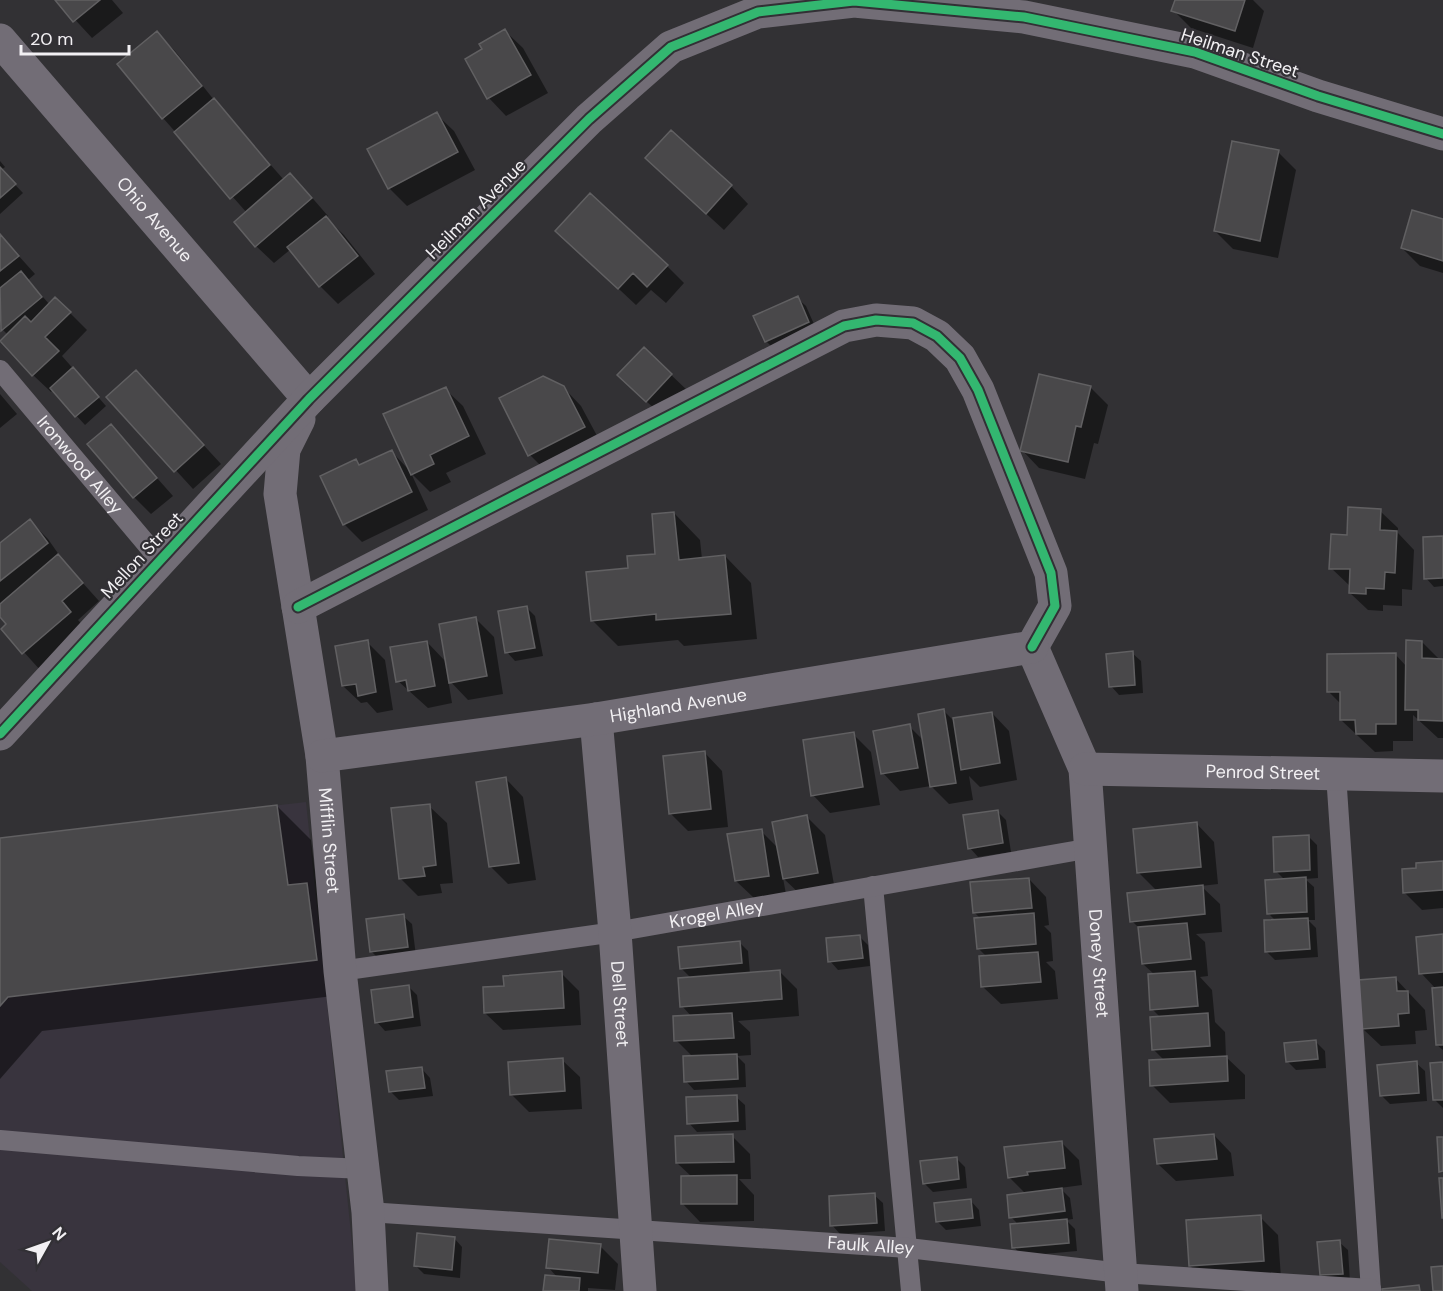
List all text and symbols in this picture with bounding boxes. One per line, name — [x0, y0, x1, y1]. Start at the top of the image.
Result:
scale bar — [21, 18, 129, 56]
street label: Heilman Street — [1178, 23, 1302, 83]
text: 20 m — [30, 27, 73, 51]
street label: Heilman Avenue — [421, 154, 531, 264]
street label: Ohio Avenue — [111, 172, 198, 267]
street label: Ironwood Alley — [31, 410, 128, 519]
street label: Mellon Street — [96, 507, 188, 603]
street label: Highland Avenue — [608, 682, 749, 729]
street label: Penrod Street — [1205, 759, 1321, 786]
street label: Mifflin Street — [313, 787, 345, 895]
street label: Krogel Alley — [667, 894, 766, 934]
street label: Doney Street — [1083, 908, 1115, 1019]
street label: Dell Street — [605, 960, 635, 1048]
north arrow — [18, 1213, 78, 1273]
text: N — [47, 1222, 71, 1245]
street label: Faulk Alley — [827, 1231, 916, 1261]

